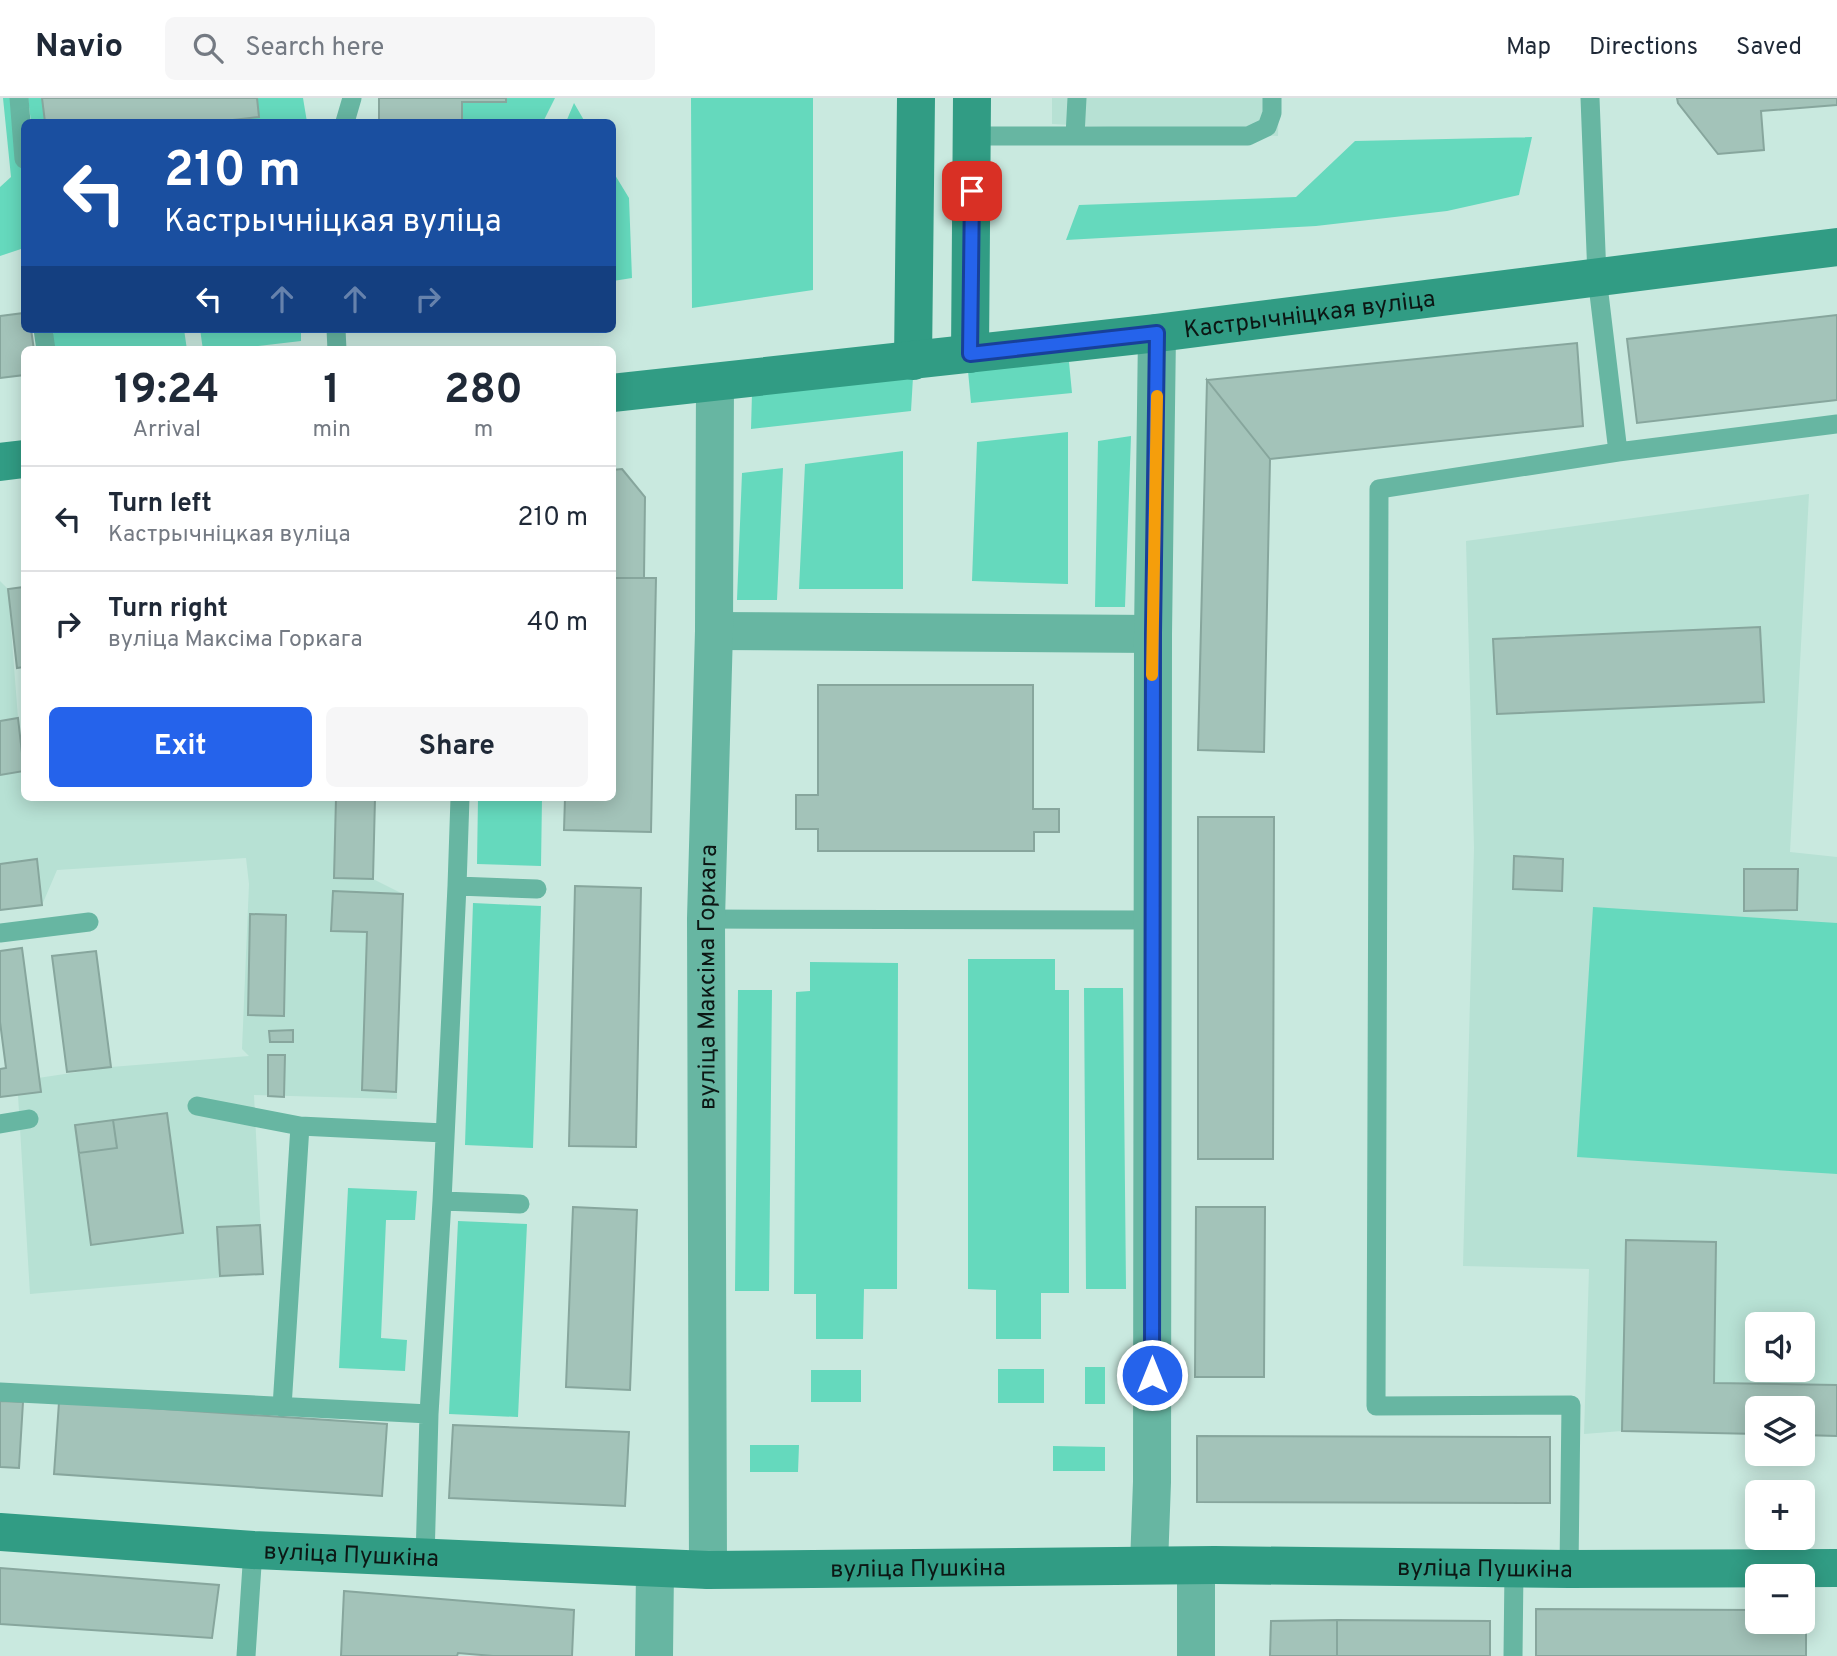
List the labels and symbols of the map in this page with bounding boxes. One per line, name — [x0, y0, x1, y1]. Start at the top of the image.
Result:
pin — [942, 161, 1002, 221]
street label: Кастрычніцкая вуліца — [1182, 285, 1437, 346]
street label: вуліца Максіма Горкага — [693, 844, 725, 1110]
position arrow — [1115, 1338, 1189, 1412]
street label: вуліца Пушкіна — [263, 1537, 440, 1575]
street label: вуліца Пушкіна — [830, 1554, 1006, 1586]
street label: вуліца Пушкіна — [1397, 1554, 1573, 1586]

